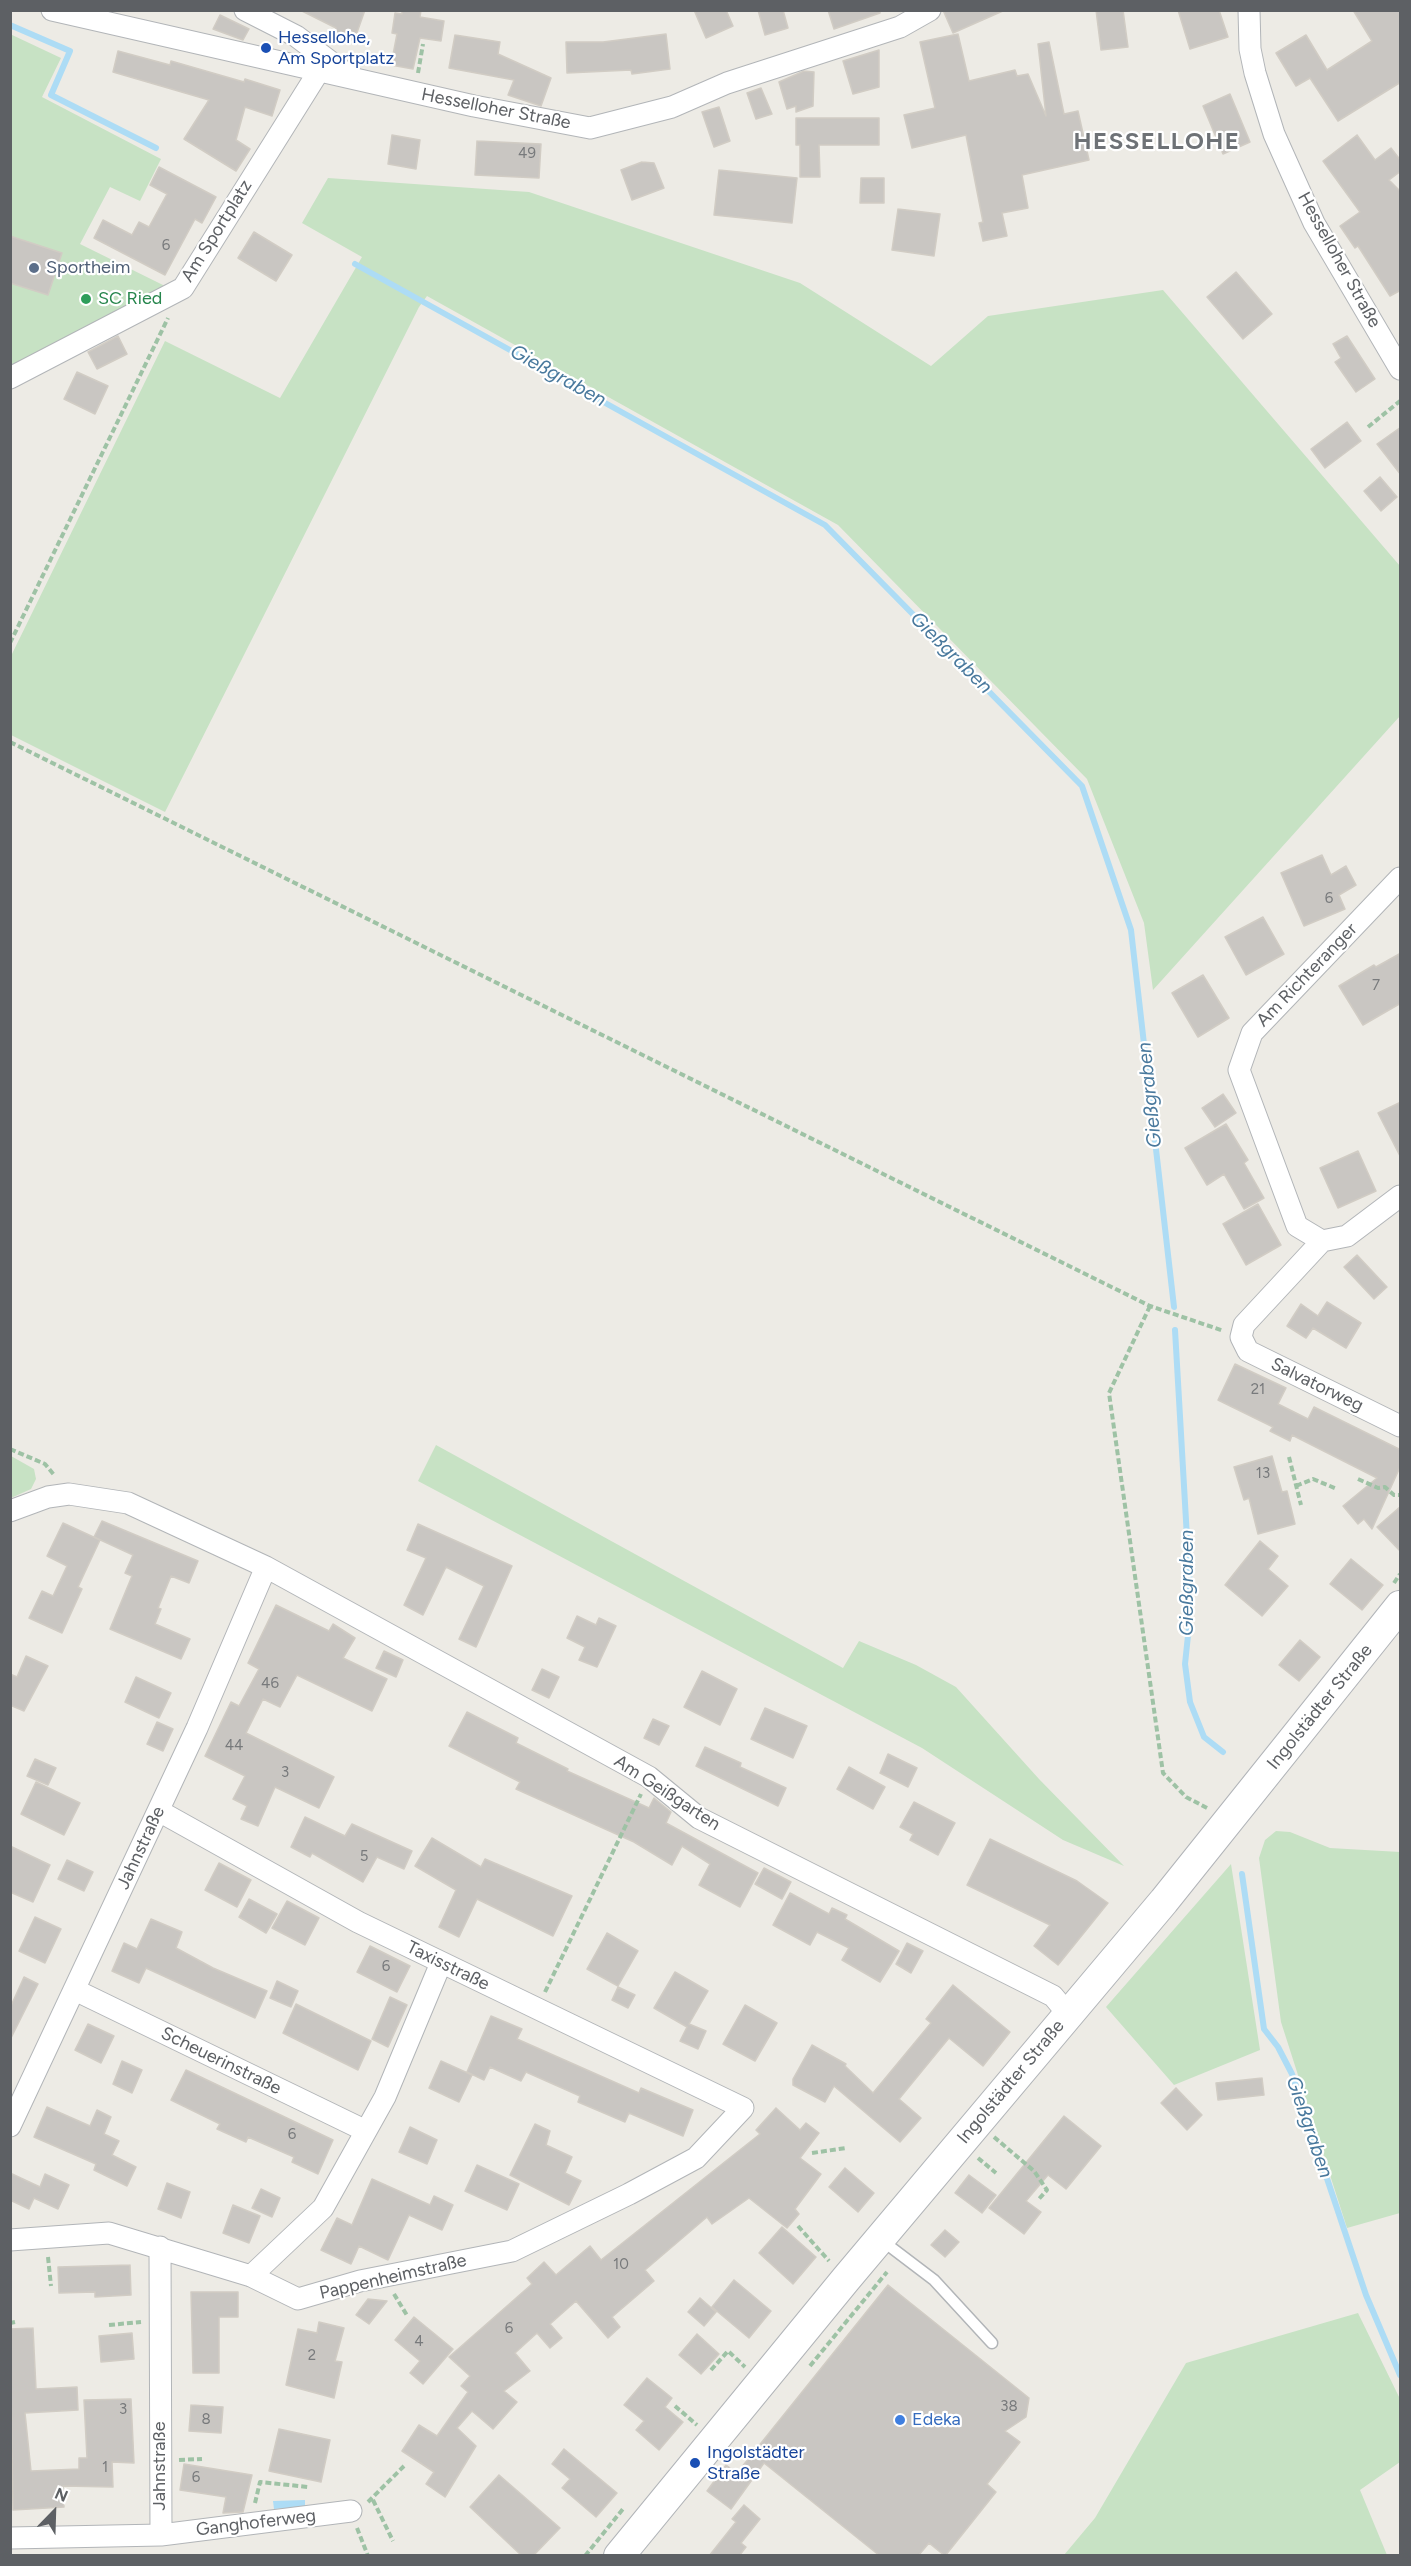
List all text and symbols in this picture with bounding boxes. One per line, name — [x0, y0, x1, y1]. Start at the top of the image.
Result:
place label: Hessellohe, Am Sportplatz — [278, 27, 394, 70]
marker: Hessellohe, Am Sportplatz — [259, 41, 273, 55]
street label: Hesselloher Straße — [419, 84, 573, 134]
district label: HESSELLOHE — [1074, 128, 1240, 156]
house number: 49 — [518, 145, 536, 163]
street label: Am Sportplatz — [177, 176, 257, 286]
street label: Hesselloher Straße — [1293, 188, 1385, 332]
house number: 6 — [162, 237, 170, 255]
place label: Sportheim — [46, 257, 130, 279]
marker: Sportheim — [27, 261, 41, 275]
place label: SC Ried — [98, 288, 162, 310]
marker: SC Ried — [79, 292, 93, 306]
water label: Gießgraben — [506, 340, 610, 412]
water label: Gießgraben — [905, 607, 997, 699]
house number: 6 — [1325, 890, 1333, 908]
street label: Am Richteranger — [1252, 919, 1362, 1031]
house number: 7 — [1372, 977, 1380, 995]
water label: Gießgraben — [1133, 1041, 1167, 1149]
street label: Salvatorweg — [1267, 1353, 1367, 1417]
house number: 21 — [1251, 1381, 1265, 1399]
house number: 13 — [1256, 1465, 1270, 1483]
water label: Gießgraben — [1175, 1530, 1199, 1636]
street label: Ingolstädter Straße — [1263, 1640, 1377, 1774]
house number: 46 — [261, 1675, 279, 1693]
house number: 44 — [225, 1737, 243, 1755]
street label: Am Geißgarten — [610, 1751, 724, 1835]
house number: 3 — [281, 1764, 289, 1782]
street label: Jahnstraße — [112, 1803, 170, 1893]
house number: 5 — [360, 1848, 368, 1866]
street label: Taxisstraße — [403, 1937, 493, 1995]
house number: 6 — [382, 1958, 390, 1976]
street label: Ingolstädter Straße — [953, 2016, 1069, 2148]
street label: Scheuerinstraße — [157, 2023, 285, 2099]
water label: Gießgraben — [1280, 2073, 1338, 2181]
house number: 6 — [288, 2126, 296, 2144]
street label: Pappenheimstraße — [317, 2250, 469, 2304]
house number: 10 — [613, 2256, 629, 2274]
house number: 6 — [505, 2320, 513, 2338]
house number: 4 — [414, 2333, 424, 2351]
house number: 2 — [308, 2347, 316, 2365]
house number: 38 — [1000, 2398, 1018, 2416]
house number: 3 — [119, 2401, 127, 2419]
place label: Edeka — [912, 2409, 961, 2431]
house number: 8 — [201, 2411, 211, 2429]
marker: Edeka — [893, 2413, 907, 2427]
street label: Jahnstraße — [149, 2422, 171, 2510]
place label: Ingolstädter Straße — [707, 2442, 804, 2484]
marker: Ingolstädter Straße — [688, 2456, 702, 2470]
house number: 1 — [102, 2459, 108, 2477]
house number: 6 — [192, 2469, 200, 2487]
north arrow — [24, 2482, 84, 2542]
text: N — [52, 2484, 71, 2506]
street label: Ganghoferweg — [195, 2505, 317, 2541]

